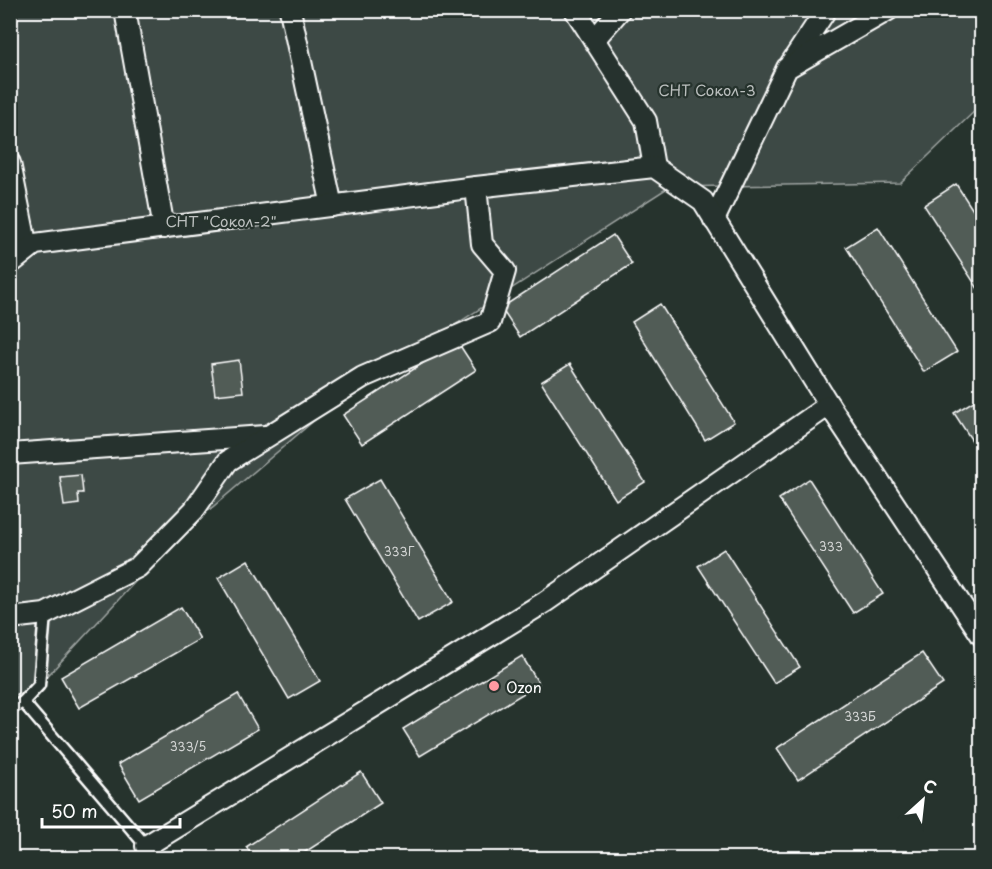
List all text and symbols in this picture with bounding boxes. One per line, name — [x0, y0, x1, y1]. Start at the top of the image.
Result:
park label: СНТ Сокол-3 — [658, 78, 756, 101]
park label: СНТ "Сокол-2" — [165, 209, 277, 232]
house number: 333 — [819, 537, 843, 555]
house number: 333Г — [384, 542, 415, 560]
place label: Ozon — [506, 675, 542, 698]
marker: Ozon — [487, 679, 501, 693]
house number: 333Б — [844, 707, 876, 725]
house number: 333/5 — [170, 737, 206, 755]
north arrow — [893, 770, 953, 830]
text: С — [919, 772, 941, 799]
scale bar — [42, 791, 180, 829]
text: 50 m — [51, 797, 98, 824]

